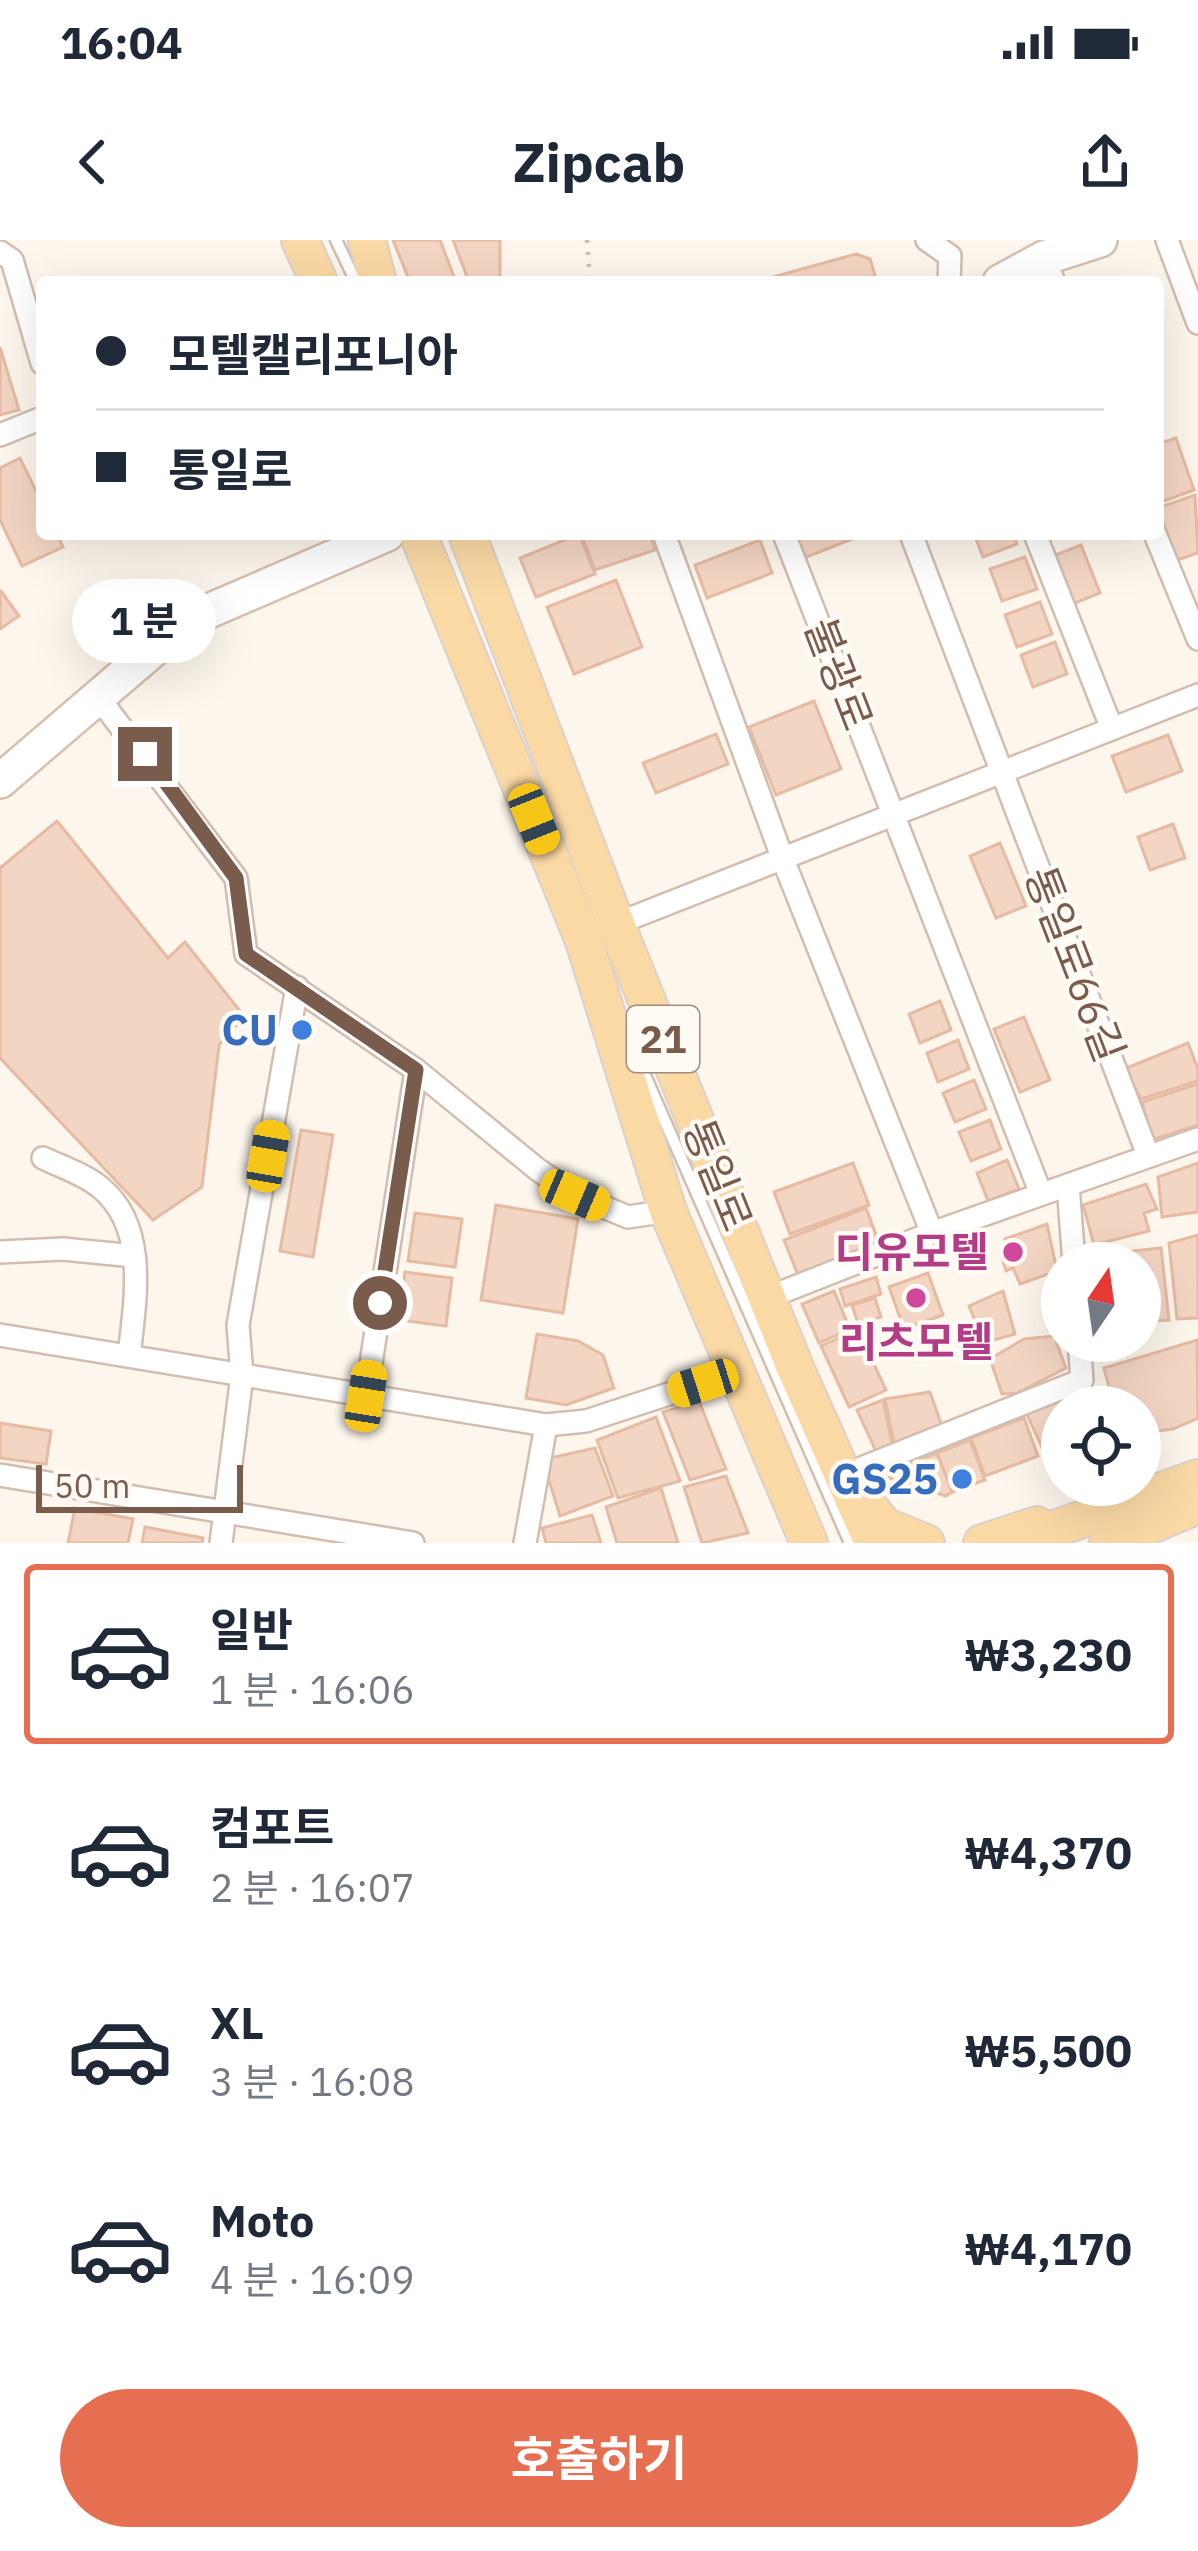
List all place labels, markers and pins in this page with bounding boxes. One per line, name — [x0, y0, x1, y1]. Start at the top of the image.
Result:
place label: CU — [222, 1002, 278, 1057]
marker: CU — [289, 1017, 315, 1043]
place label: 디유모텔 — [834, 1224, 989, 1279]
marker: 디유모텔 — [1000, 1239, 1026, 1265]
marker: 리츠모텔 — [903, 1285, 929, 1311]
place label: 리츠모텔 — [839, 1314, 993, 1369]
place label: GS25 — [831, 1451, 938, 1506]
marker: GS25 — [949, 1466, 975, 1492]

